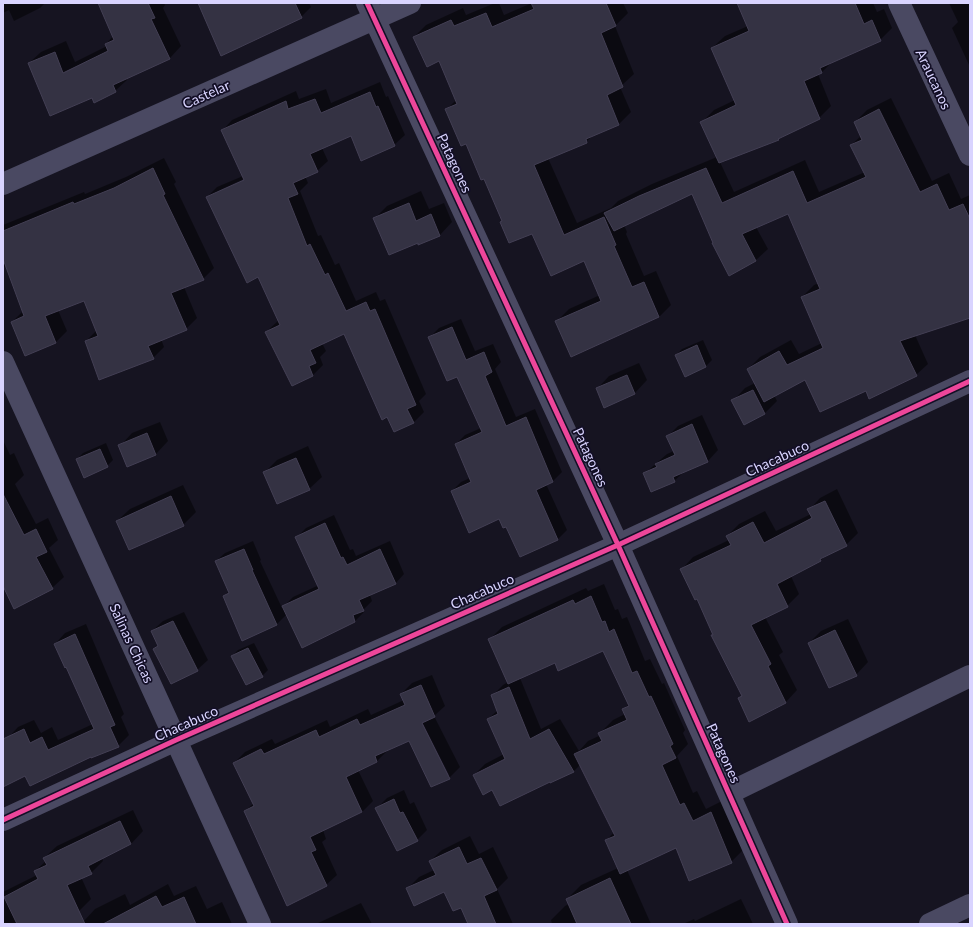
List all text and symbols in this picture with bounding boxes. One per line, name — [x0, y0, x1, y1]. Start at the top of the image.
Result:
street label: Araucanos — [913, 46, 955, 112]
street label: Castelar — [180, 76, 232, 112]
street label: Patagones — [434, 131, 476, 195]
street label: Patagones — [570, 425, 612, 489]
street label: Chacabuco — [743, 436, 811, 480]
street label: Chacabuco — [448, 569, 517, 613]
street label: Salinas Chicas — [106, 601, 158, 685]
street label: Chacabuco — [152, 701, 221, 745]
street label: Patagones — [703, 721, 745, 785]

